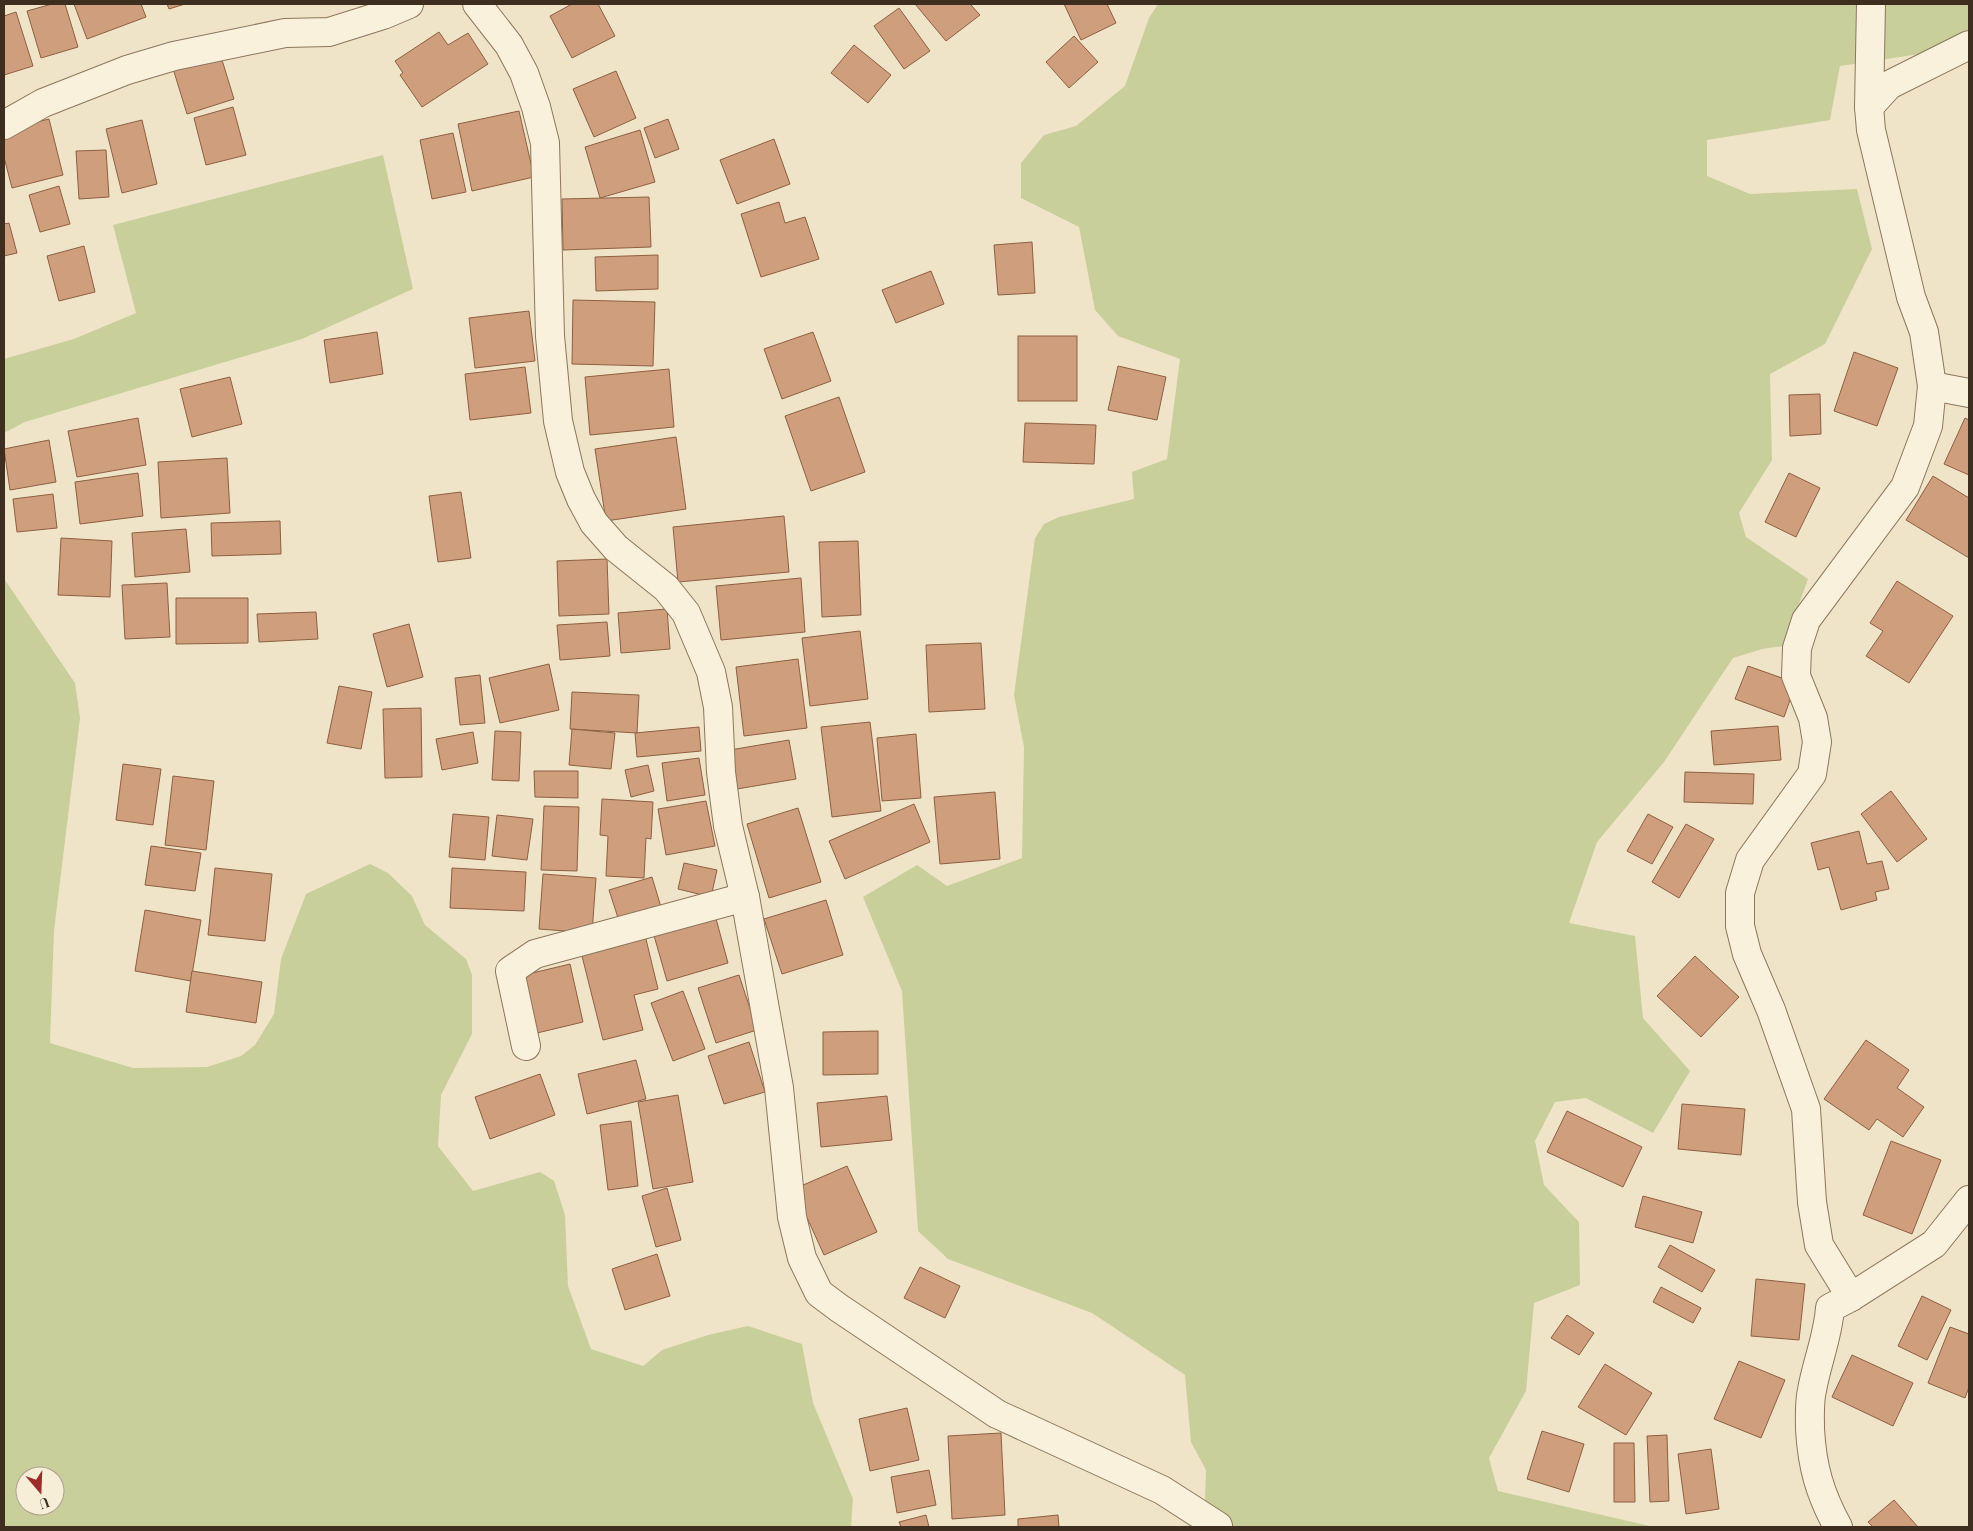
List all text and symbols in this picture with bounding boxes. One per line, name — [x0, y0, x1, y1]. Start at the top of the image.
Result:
north arrow — [15, 1466, 65, 1516]
text: U — [36, 1493, 52, 1514]

